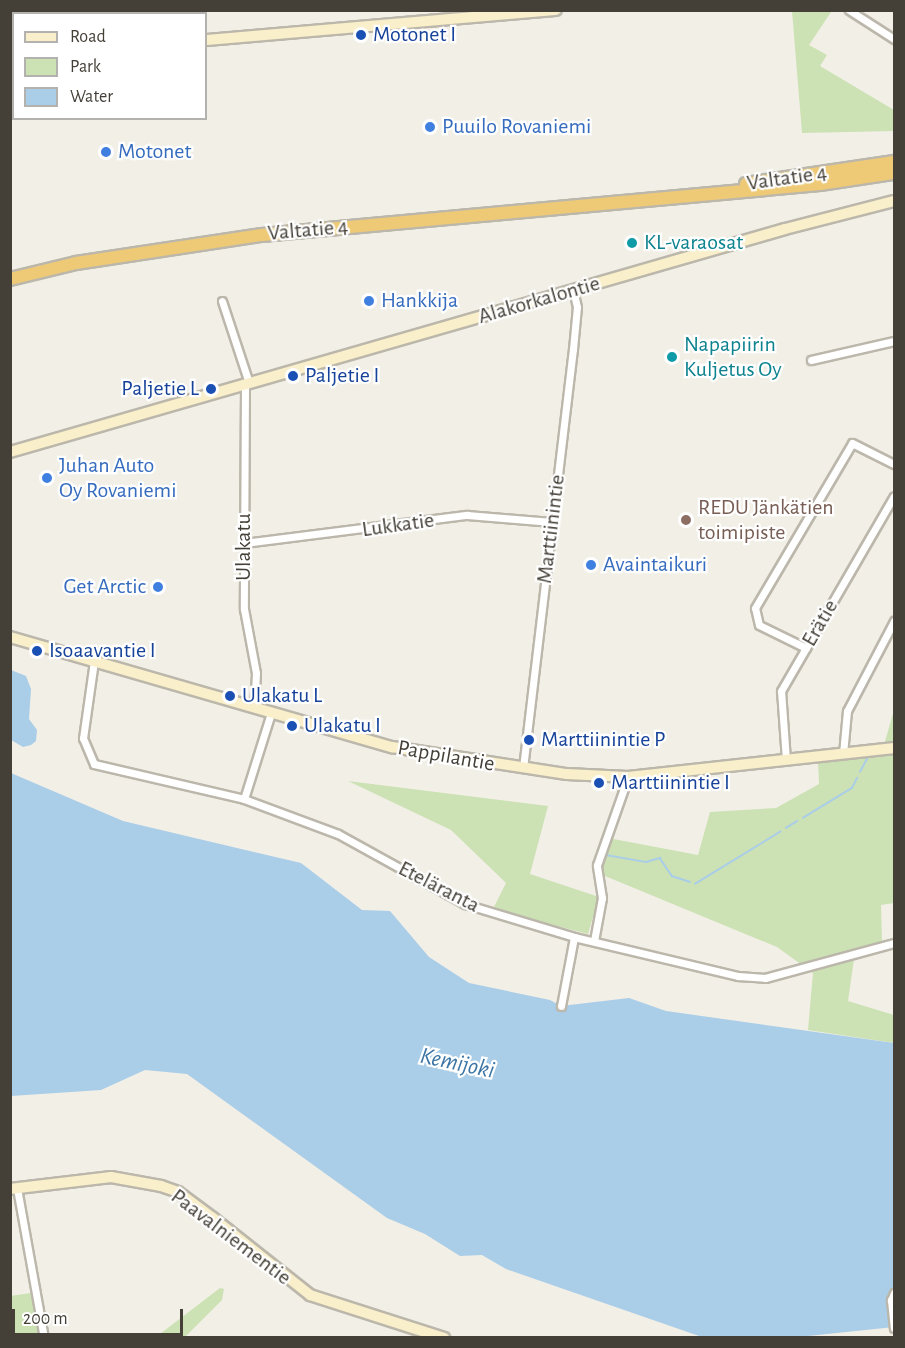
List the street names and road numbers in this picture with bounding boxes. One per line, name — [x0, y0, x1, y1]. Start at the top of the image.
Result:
street label: Valtatie 4 — [745, 159, 829, 197]
street label: Valtatie 4 — [267, 213, 349, 247]
street label: Alakorkalontie — [475, 270, 603, 330]
street label: Marttiinintie — [531, 473, 571, 585]
street label: Lukkatie — [360, 507, 436, 543]
street label: Ulakatu — [231, 513, 257, 581]
street label: Erätie — [796, 595, 844, 651]
street label: Pappilantie — [395, 734, 497, 778]
street label: Eteläranta — [394, 855, 484, 919]
street label: Paavalniementie — [166, 1183, 296, 1291]

